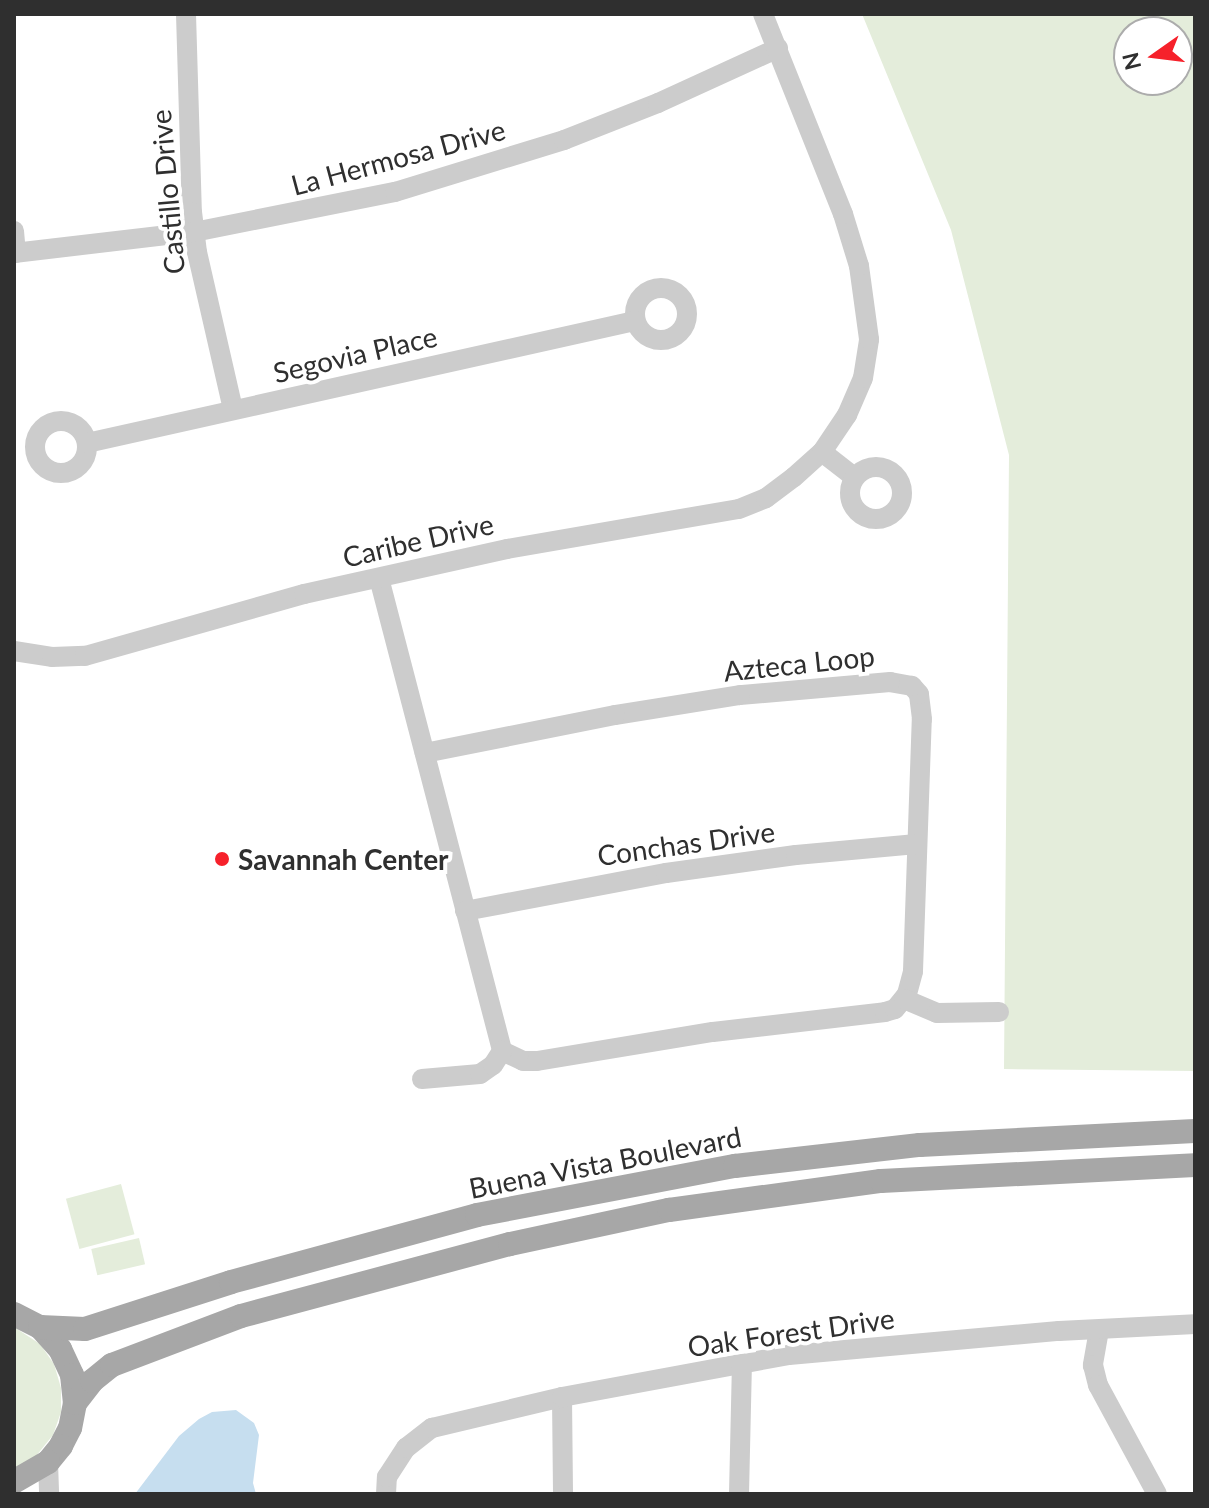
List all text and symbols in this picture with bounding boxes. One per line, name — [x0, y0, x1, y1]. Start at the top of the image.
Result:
north arrow — [1113, 16, 1193, 96]
text: N — [1116, 50, 1146, 73]
street label: Castillo Drive — [143, 108, 191, 276]
street label: La Hermosa Drive — [287, 112, 509, 202]
street label: Segovia Place — [270, 319, 440, 389]
street label: Caribe Drive — [339, 506, 497, 574]
street label: Azteca Loop — [722, 638, 876, 688]
street label: Conchas Drive — [595, 814, 777, 872]
place label: Savannah Center — [238, 842, 449, 876]
marker: Savannah Center — [213, 850, 231, 868]
street label: Buena Vista Boulevard — [466, 1119, 744, 1205]
street label: Oak Forest Drive — [686, 1301, 896, 1363]

